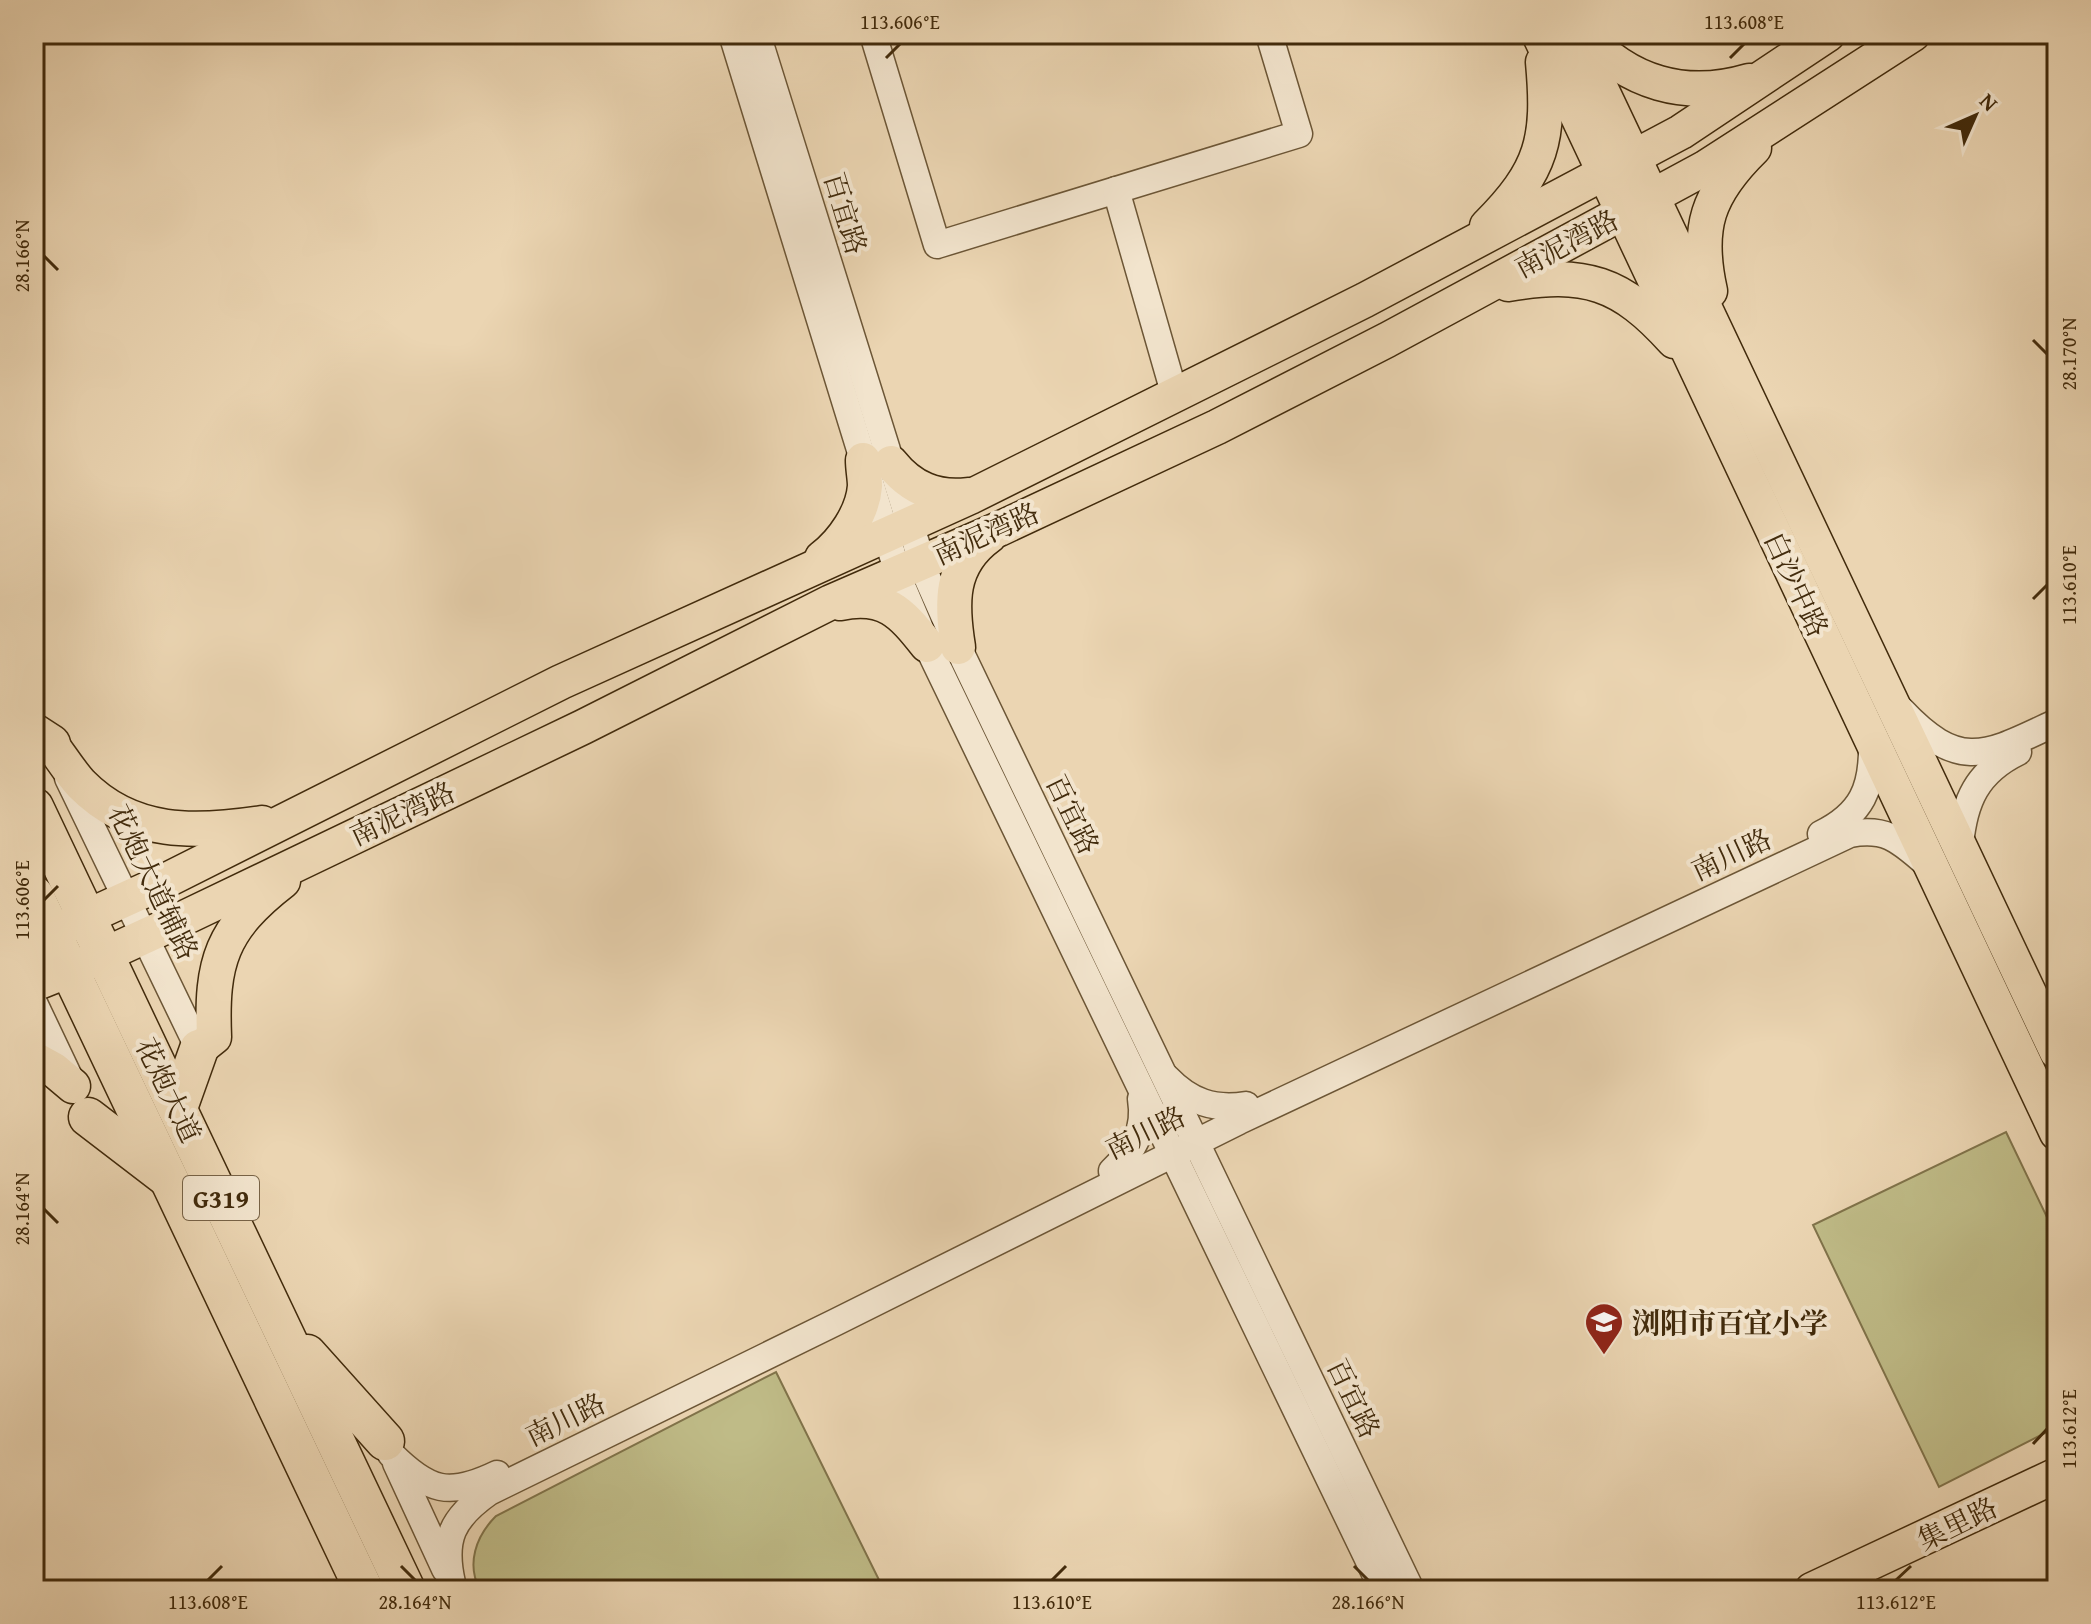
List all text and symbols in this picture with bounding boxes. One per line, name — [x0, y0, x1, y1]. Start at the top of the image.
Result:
text: 113.606°E — [860, 7, 940, 36]
text: 113.608°E — [1704, 7, 1784, 36]
north arrow — [1935, 76, 2015, 156]
text: N — [1973, 85, 2006, 119]
street label: 百宜路 — [814, 167, 878, 259]
street label: 南泥湾路 — [1507, 199, 1625, 287]
text: 28.166°N — [7, 219, 36, 293]
text: 28.170°N — [2054, 317, 2083, 391]
street label: 南泥湾路 — [926, 491, 1046, 575]
street label: 白沙中路 — [1755, 525, 1839, 643]
text: 113.610°E — [2054, 545, 2083, 625]
street label: 百宜路 — [1036, 767, 1110, 861]
street label: 南泥湾路 — [343, 771, 461, 855]
street label: 花炮大道辅路 — [99, 798, 209, 966]
street label: 南川路 — [1684, 818, 1778, 890]
text: 113.606°E — [7, 860, 36, 940]
street label: 花炮大道 — [126, 1031, 212, 1149]
street label: 南川路 — [1098, 1095, 1192, 1169]
text: 28.164°N — [7, 1172, 36, 1246]
road number: G319 — [183, 1176, 259, 1220]
school or university icon: 浏阳市百宜小学 — [1583, 1301, 1625, 1356]
place label: 浏阳市百宜小学 — [1632, 1302, 1828, 1343]
street label: 百宜路 — [1317, 1351, 1391, 1445]
street label: 南川路 — [518, 1382, 612, 1456]
text: 113.612°E — [2054, 1389, 2083, 1469]
street label: 集里路 — [1910, 1486, 2004, 1560]
text: 113.608°E — [168, 1587, 248, 1616]
text: 28.164°N — [378, 1587, 452, 1616]
text: 113.610°E — [1012, 1587, 1092, 1616]
text: 28.166°N — [1331, 1587, 1405, 1616]
text: 113.612°E — [1856, 1587, 1936, 1616]

